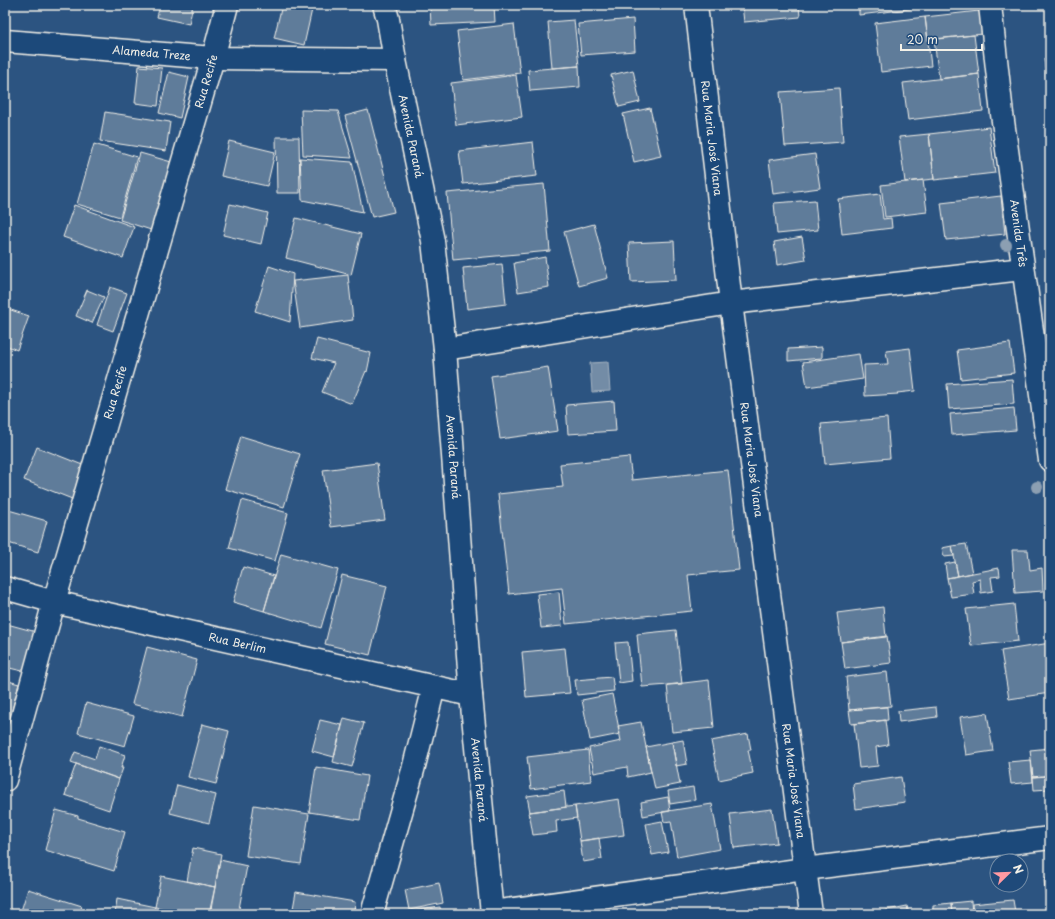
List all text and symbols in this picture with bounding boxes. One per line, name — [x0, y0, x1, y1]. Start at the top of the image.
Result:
scale bar — [901, 26, 982, 52]
text: 20 m — [907, 30, 938, 48]
street label: Alameda Treze — [112, 41, 191, 64]
street label: Rua Recife — [190, 52, 222, 110]
street label: Rua Maria José Viana — [697, 80, 727, 197]
street label: Avenida Paraná — [394, 93, 429, 180]
street label: Avenida Três — [1006, 198, 1032, 268]
street label: Rua Recife — [99, 363, 131, 421]
street label: Rua Maria José Viana — [736, 401, 768, 518]
street label: Avenida Paraná — [442, 414, 465, 501]
street label: Rua Berlim — [207, 628, 268, 657]
street label: Rua Maria José Viana — [778, 722, 810, 839]
street label: Avenida Paraná — [467, 737, 492, 824]
north arrow — [989, 853, 1029, 893]
text: N — [1009, 862, 1028, 876]

